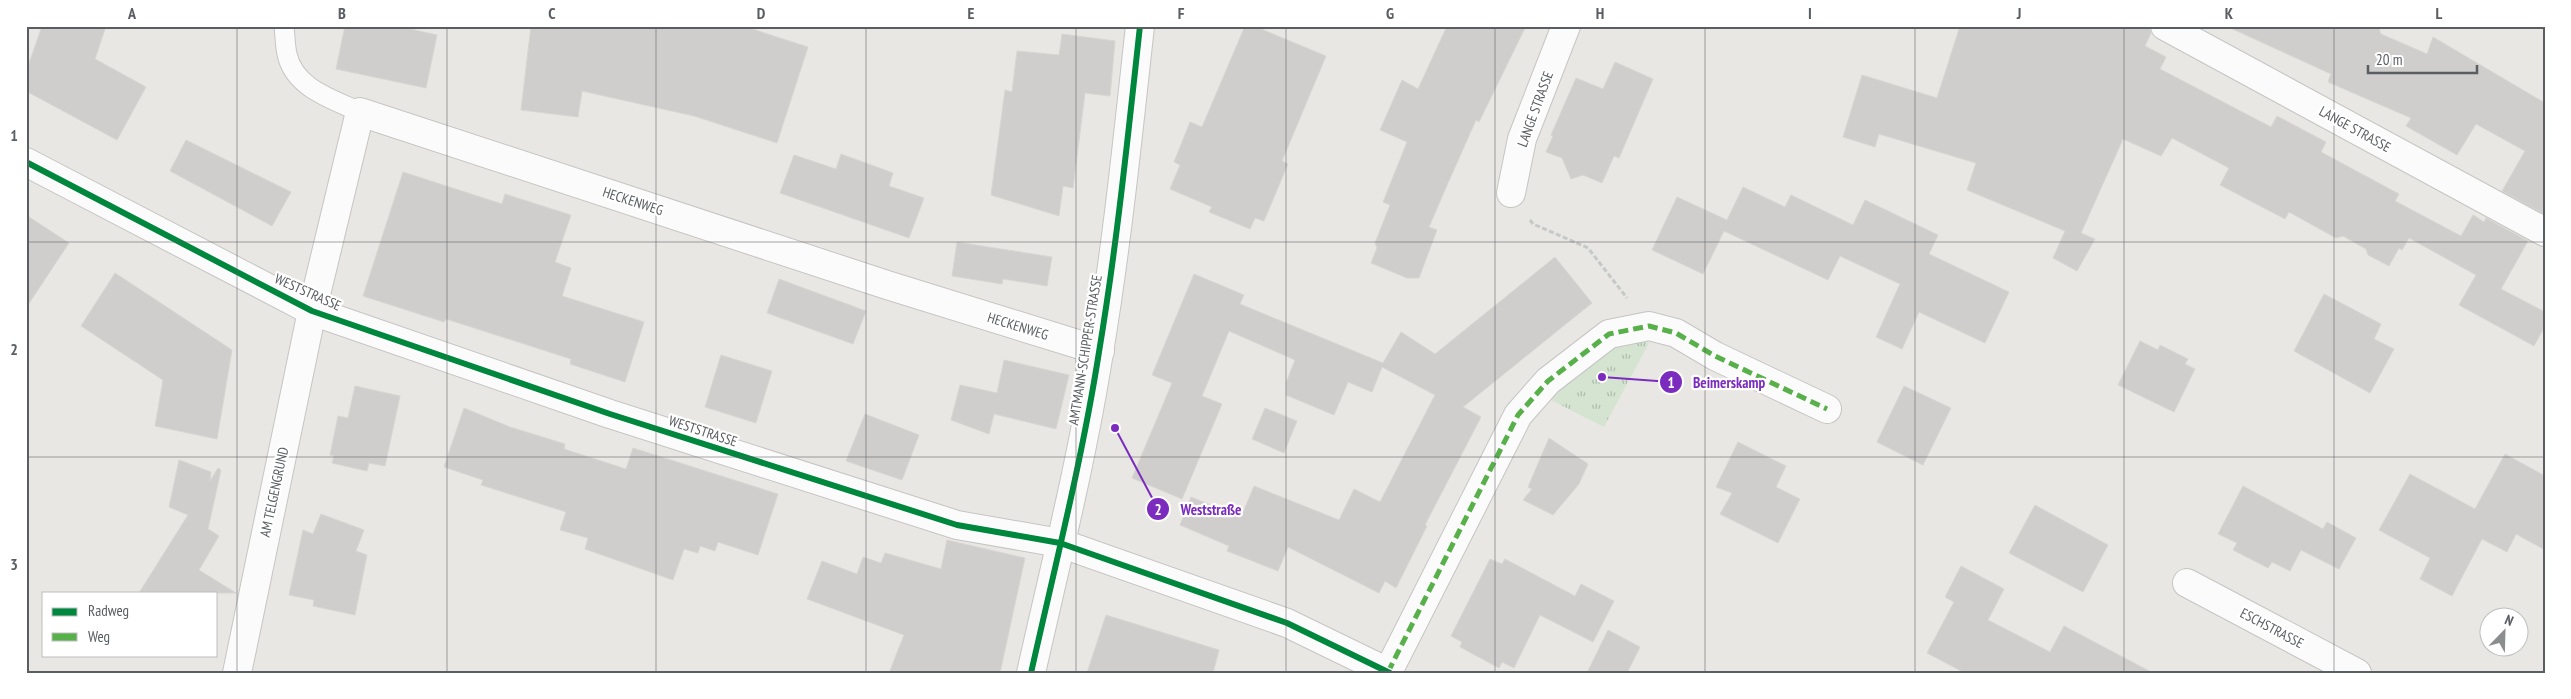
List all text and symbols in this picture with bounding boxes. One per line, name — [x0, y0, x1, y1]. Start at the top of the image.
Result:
text: A — [127, 3, 137, 23]
text: B — [338, 3, 346, 23]
text: C — [548, 3, 556, 23]
text: D — [757, 3, 766, 23]
text: E — [968, 3, 975, 23]
text: F — [1178, 3, 1185, 23]
text: G — [1386, 3, 1394, 23]
text: H — [1596, 3, 1604, 23]
text: I — [1808, 3, 1812, 23]
text: J — [2016, 3, 2021, 23]
text: K — [2225, 3, 2234, 23]
text: L — [2436, 3, 2443, 23]
scale bar — [2368, 42, 2477, 74]
text: 20 m — [2376, 50, 2402, 69]
street label: LANGE STRASSE — [1513, 69, 1557, 149]
street label: LANGE STRASSE — [2316, 102, 2394, 156]
text: 1 — [10, 125, 18, 145]
street label: HECKENWEG — [600, 183, 666, 219]
street label: WESTSTRASSE — [272, 269, 344, 315]
street label: AMTMANN-SCHIPPER-STRASSE — [1064, 274, 1106, 426]
street label: HECKENWEG — [985, 308, 1051, 344]
text: 2 — [10, 339, 18, 359]
callout: Beimerskamp — [1658, 367, 1775, 397]
text: 1 — [1667, 373, 1675, 392]
text: Beimerskamp — [1693, 373, 1765, 392]
street label: WESTSTRASSE — [666, 411, 740, 451]
street label: AM TELGENGRUND — [256, 445, 292, 539]
callout: Weststraße — [1145, 494, 1251, 524]
text: 2 — [1154, 500, 1162, 519]
text: Weststraße — [1180, 500, 1241, 519]
text: 3 — [10, 554, 18, 574]
legend — [42, 592, 218, 656]
text: Radweg — [88, 601, 129, 620]
street label: ESCHSTRASSE — [2237, 604, 2307, 652]
north arrow — [2478, 606, 2528, 656]
text: N — [2502, 610, 2516, 630]
text: Weg — [88, 627, 110, 646]

